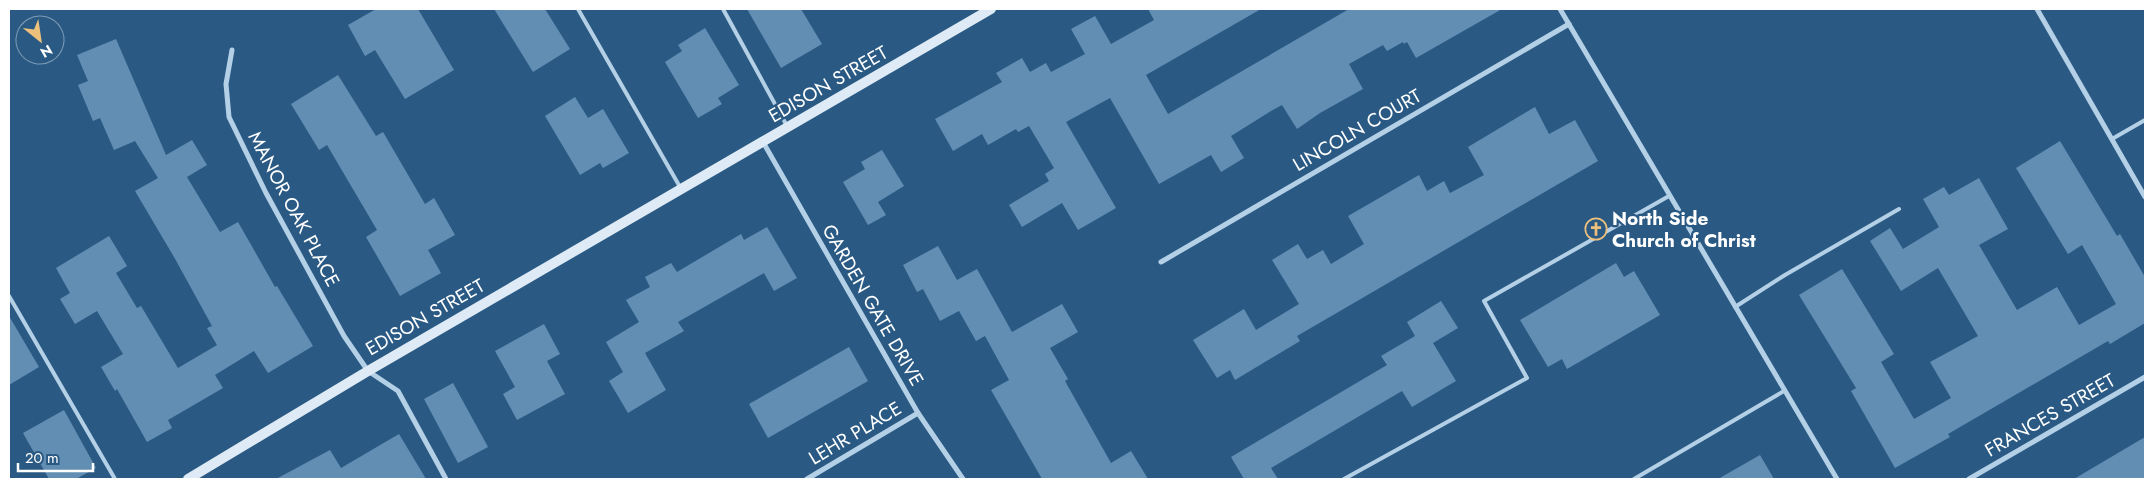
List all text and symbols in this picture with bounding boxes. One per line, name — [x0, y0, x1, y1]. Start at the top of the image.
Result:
north arrow — [15, 15, 65, 65]
street label: EDISON STREET — [763, 39, 893, 129]
text: N — [37, 40, 56, 63]
street label: LINCOLN COURT — [1288, 82, 1426, 178]
street label: MANOR OAK PLACE — [242, 127, 346, 291]
place label: North Side Church of Christ — [1612, 205, 1756, 254]
church icon: North Side Church of Christ — [1584, 217, 1608, 241]
street label: GARDEN GATE DRIVE — [816, 219, 930, 391]
street label: EDISON STREET — [360, 272, 490, 362]
street label: FRANCES STREET — [1980, 367, 2120, 463]
street label: LEHR PLACE — [804, 395, 906, 471]
scale bar — [18, 440, 92, 472]
text: 20 m — [25, 447, 59, 469]

